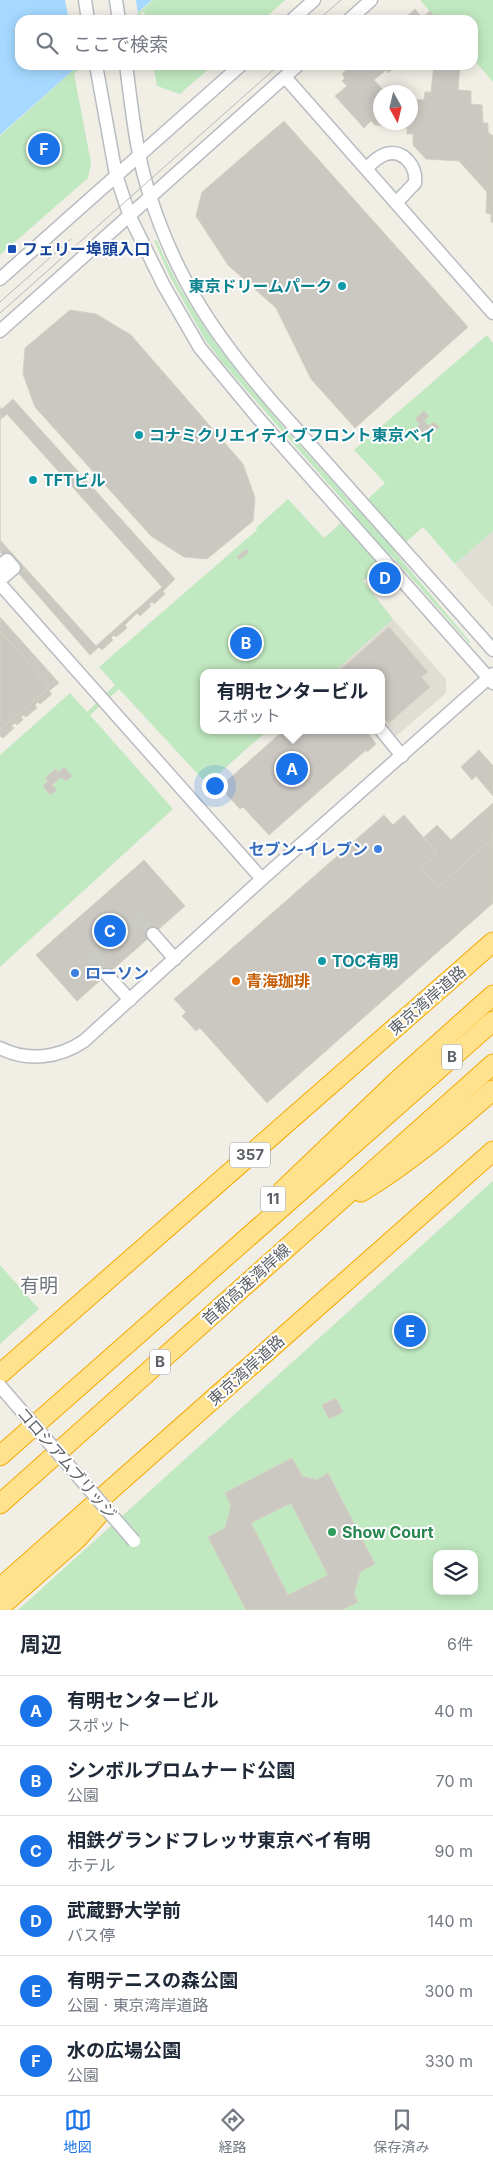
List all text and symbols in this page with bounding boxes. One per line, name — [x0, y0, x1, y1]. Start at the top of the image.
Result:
search box — [15, 15, 478, 70]
icon: search — [33, 29, 61, 57]
text: ここで検索 — [73, 33, 168, 56]
north arrow — [373, 85, 418, 130]
pin: F — [28, 130, 60, 168]
place label: フェリー埠頭入口 — [22, 239, 150, 259]
marker: フェリー埠頭入口 — [6, 243, 18, 255]
place label: 東京ドリームパーク — [188, 276, 332, 296]
marker: 東京ドリームパーク — [336, 280, 348, 292]
place label: コナミクリエイティブフロント東京ベイ — [149, 425, 436, 445]
marker: コナミクリエイティブフロント東京ベイ — [133, 429, 145, 441]
place label: TFTビル — [43, 470, 106, 490]
marker: TFTビル — [27, 474, 39, 486]
pin: D — [369, 559, 401, 597]
pin: B — [230, 624, 262, 662]
popup — [200, 669, 385, 734]
text: 有明センタービル — [216, 680, 369, 703]
text: スポット — [216, 706, 281, 726]
pin: A — [276, 750, 308, 788]
your location — [202, 773, 228, 799]
place label: セブン-イレブン — [249, 839, 368, 859]
marker: セブン-イレブン — [372, 843, 384, 855]
pin: C — [94, 912, 126, 950]
place label: TOC有明 — [332, 951, 398, 971]
marker: TOC有明 — [316, 955, 328, 967]
street label: 東京湾岸道路 — [384, 961, 470, 1039]
place label: ローソン — [85, 963, 149, 983]
marker: ローソン — [69, 967, 81, 979]
place label: 青海珈琲 — [246, 971, 310, 991]
marker: 青海珈琲 — [230, 975, 242, 987]
road number: B — [442, 1044, 462, 1070]
road number: 357 — [230, 1142, 270, 1168]
road number: 11 — [260, 1186, 286, 1212]
street label: 首都高速湾岸線 — [198, 1239, 294, 1329]
district label: 有明 — [20, 1274, 58, 1297]
pin: E — [394, 1312, 426, 1350]
street label: 東京湾岸道路 — [204, 1330, 288, 1410]
road number: B — [150, 1350, 170, 1374]
street label: コロシアムブリッジ — [13, 1403, 121, 1523]
place label: Show Court — [342, 1522, 434, 1542]
marker: Show Court — [326, 1526, 338, 1538]
map controls — [433, 1550, 478, 1595]
button: layers — [433, 1550, 478, 1595]
text: 周辺 — [20, 1632, 62, 1657]
text: 6件 — [447, 1634, 473, 1654]
text: 有明センタービル — [67, 1689, 219, 1712]
text: A — [30, 1701, 42, 1721]
text: 40 m — [434, 1701, 473, 1721]
text: スポット — [67, 1715, 131, 1735]
text: シンボルプロムナード公園 — [67, 1759, 295, 1782]
text: B — [31, 1771, 41, 1791]
text: 70 m — [436, 1771, 473, 1791]
text: 公園 — [67, 1785, 99, 1805]
text: 相鉄グランドフレッサ東京ベイ有明 — [67, 1829, 371, 1852]
text: C — [30, 1841, 42, 1861]
text: 90 m — [434, 1841, 473, 1861]
text: ホテル — [67, 1855, 115, 1875]
text: 武蔵野大学前 — [67, 1899, 181, 1922]
text: D — [30, 1911, 42, 1931]
text: 140 m — [428, 1911, 473, 1931]
text: バス停 — [67, 1925, 115, 1945]
text: 有明テニスの森公園 — [67, 1969, 238, 1992]
text: E — [31, 1981, 41, 2001]
text: 300 m — [424, 1981, 473, 2001]
text: 公園 · 東京湾岸道路 — [67, 1995, 209, 2015]
text: 水の広場公園 — [67, 2039, 181, 2062]
text: F — [31, 2051, 41, 2071]
text: 330 m — [425, 2051, 473, 2071]
text: 公園 — [67, 2065, 99, 2085]
tab: 地図 — [64, 2106, 92, 2156]
tab: 経路 — [219, 2106, 247, 2156]
tab: 保存済み — [374, 2106, 430, 2156]

